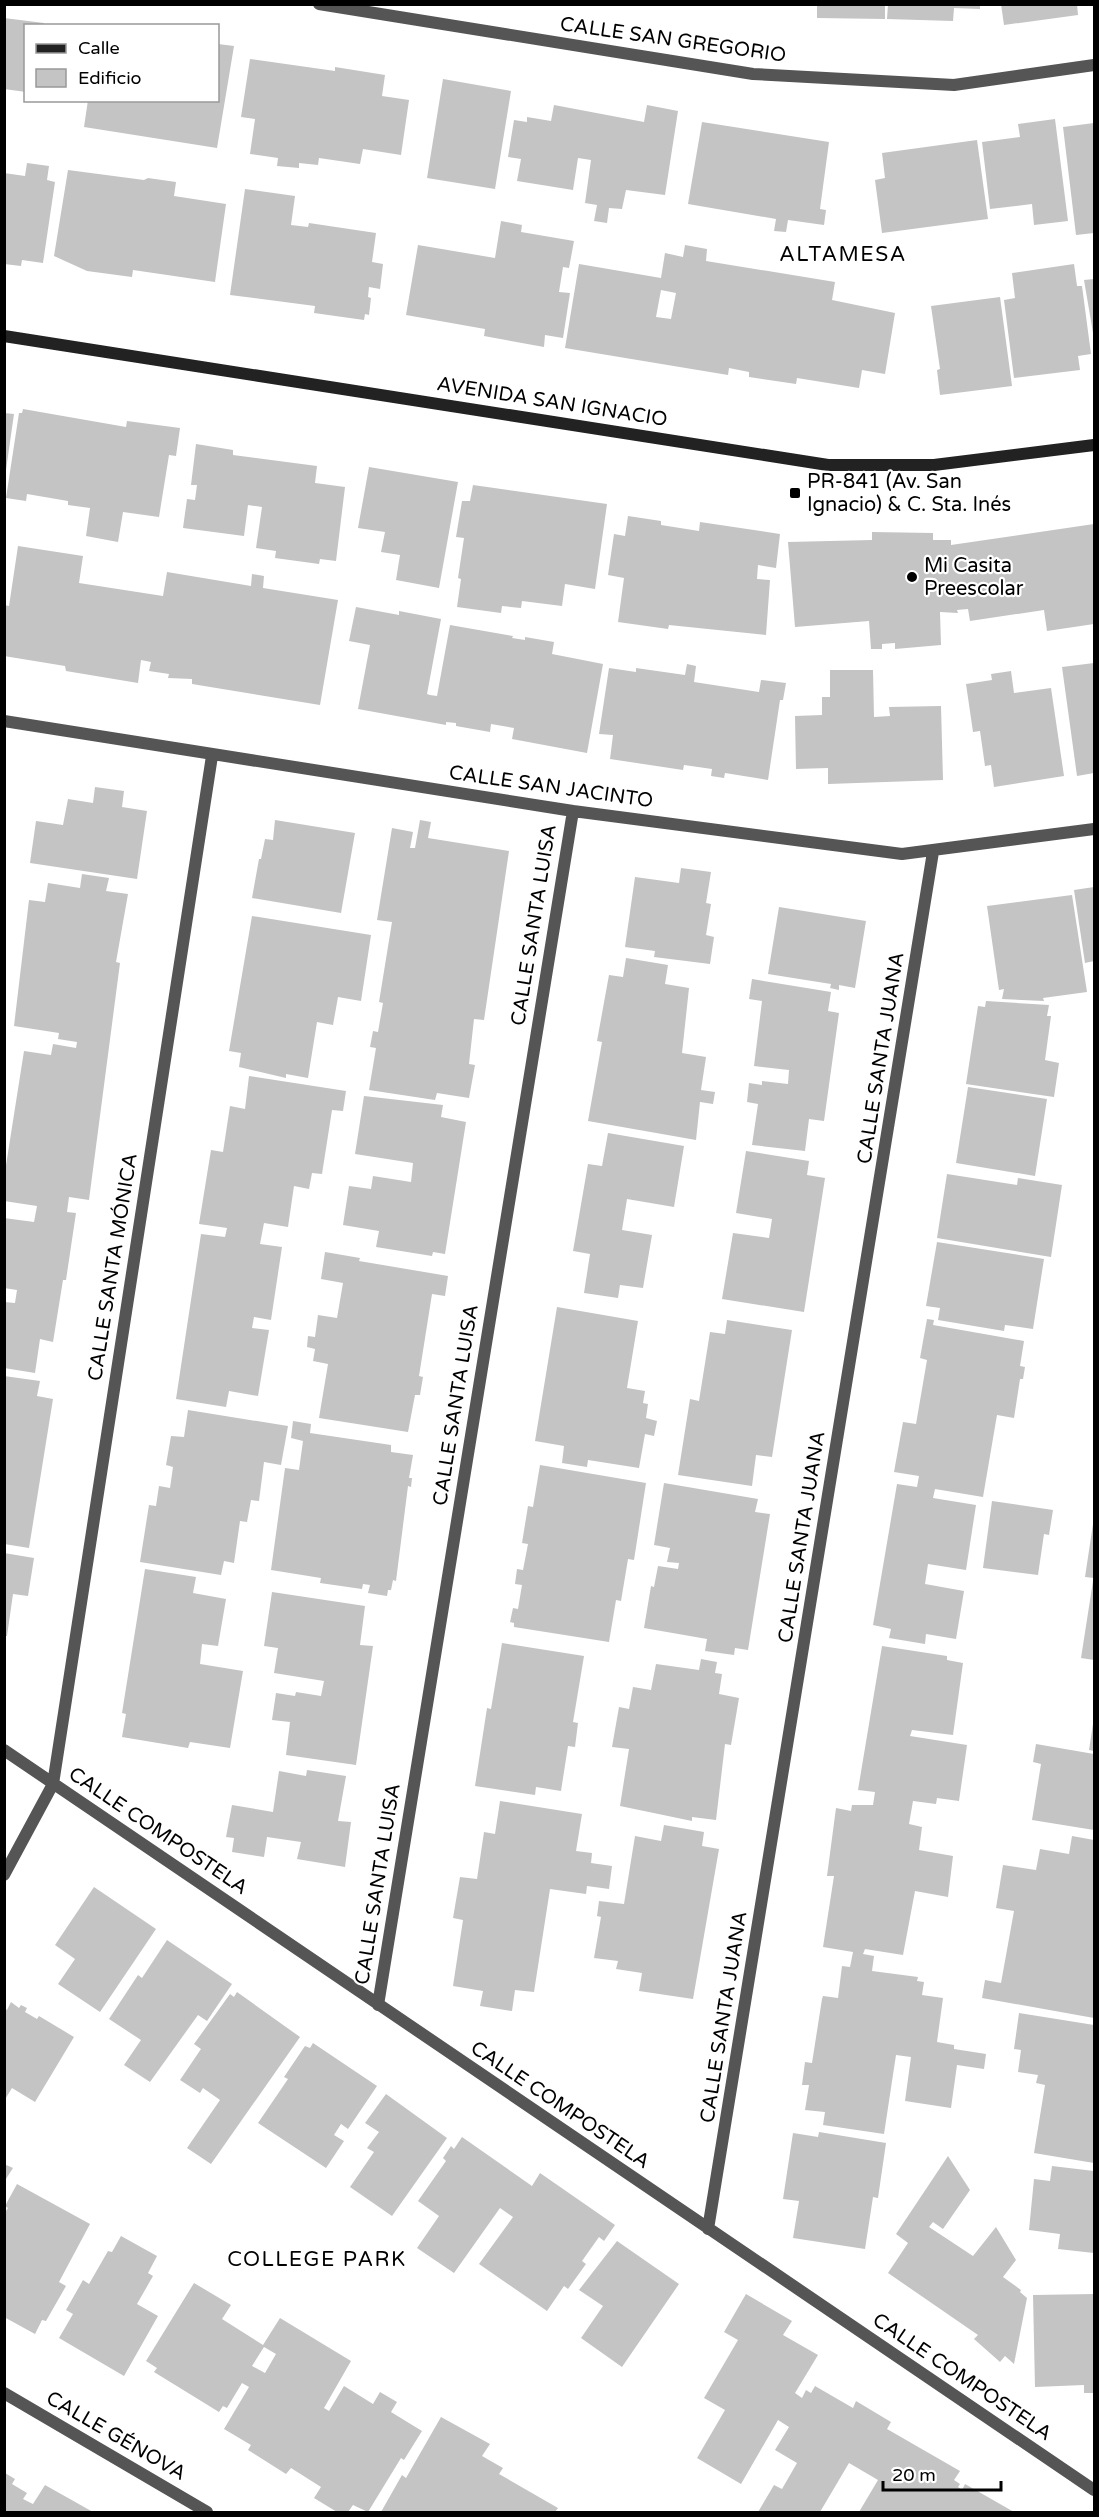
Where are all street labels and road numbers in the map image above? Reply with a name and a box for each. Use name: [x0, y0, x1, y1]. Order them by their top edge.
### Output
street label: CALLE SAN GREGORIO: [558, 12, 788, 68]
street label: AVENIDA SAN IGNACIO: [435, 372, 669, 432]
street label: CALLE SAN JACINTO: [447, 761, 655, 813]
street label: CALLE SANTA LUISA: [506, 823, 562, 1027]
street label: CALLE SANTA JUANA: [852, 950, 910, 1166]
street label: CALLE SANTA MÓNICA: [82, 1151, 143, 1383]
street label: CALLE SANTA LUISA: [428, 1303, 484, 1507]
street label: CALLE SANTA JUANA: [773, 1429, 831, 1645]
street label: CALLE COMPOSTELA: [64, 1762, 252, 1900]
street label: CALLE SANTA LUISA: [350, 1782, 406, 1986]
street label: CALLE SANTA JUANA: [695, 1909, 753, 2125]
street label: CALLE COMPOSTELA: [466, 2036, 654, 2174]
street label: CALLE COMPOSTELA: [868, 2308, 1056, 2446]
street label: CALLE GÉNOVA: [42, 2385, 191, 2486]

